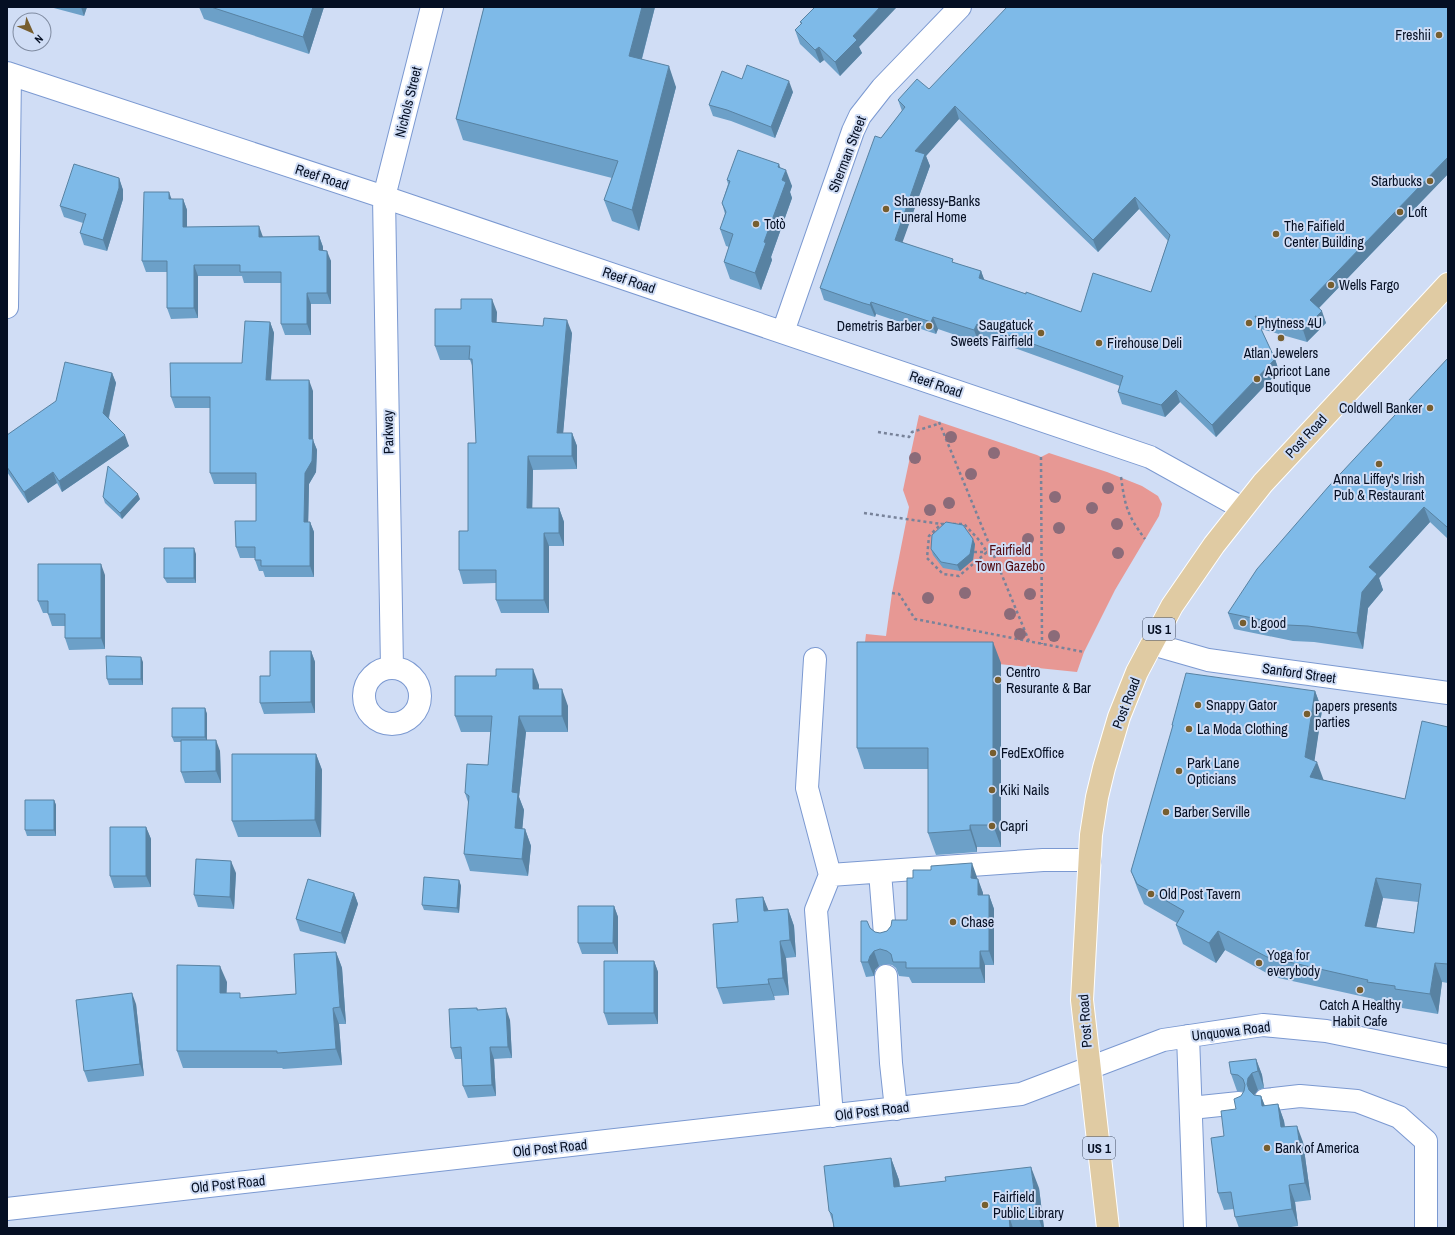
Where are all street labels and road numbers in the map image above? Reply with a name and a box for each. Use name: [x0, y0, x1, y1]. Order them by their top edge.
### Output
street label: Nichols Street: [391, 65, 425, 139]
street label: Sherman Street: [824, 113, 870, 195]
street label: Reef Road: [293, 160, 351, 194]
street label: Reef Road: [600, 263, 658, 297]
street label: Reef Road: [907, 367, 965, 401]
street label: Parkway: [379, 410, 397, 454]
street label: Post Road: [1281, 410, 1331, 462]
road number: US 1: [1143, 618, 1175, 640]
street label: Sanford Street: [1261, 659, 1337, 687]
street label: Post Road: [1108, 675, 1144, 731]
street label: Post Road: [1074, 994, 1096, 1048]
street label: Unquowa Road: [1191, 1017, 1271, 1045]
street label: Old Post Road: [834, 1098, 910, 1124]
street label: Old Post Road: [512, 1135, 588, 1161]
road number: US 1: [1083, 1137, 1115, 1159]
street label: Old Post Road: [190, 1171, 266, 1197]

